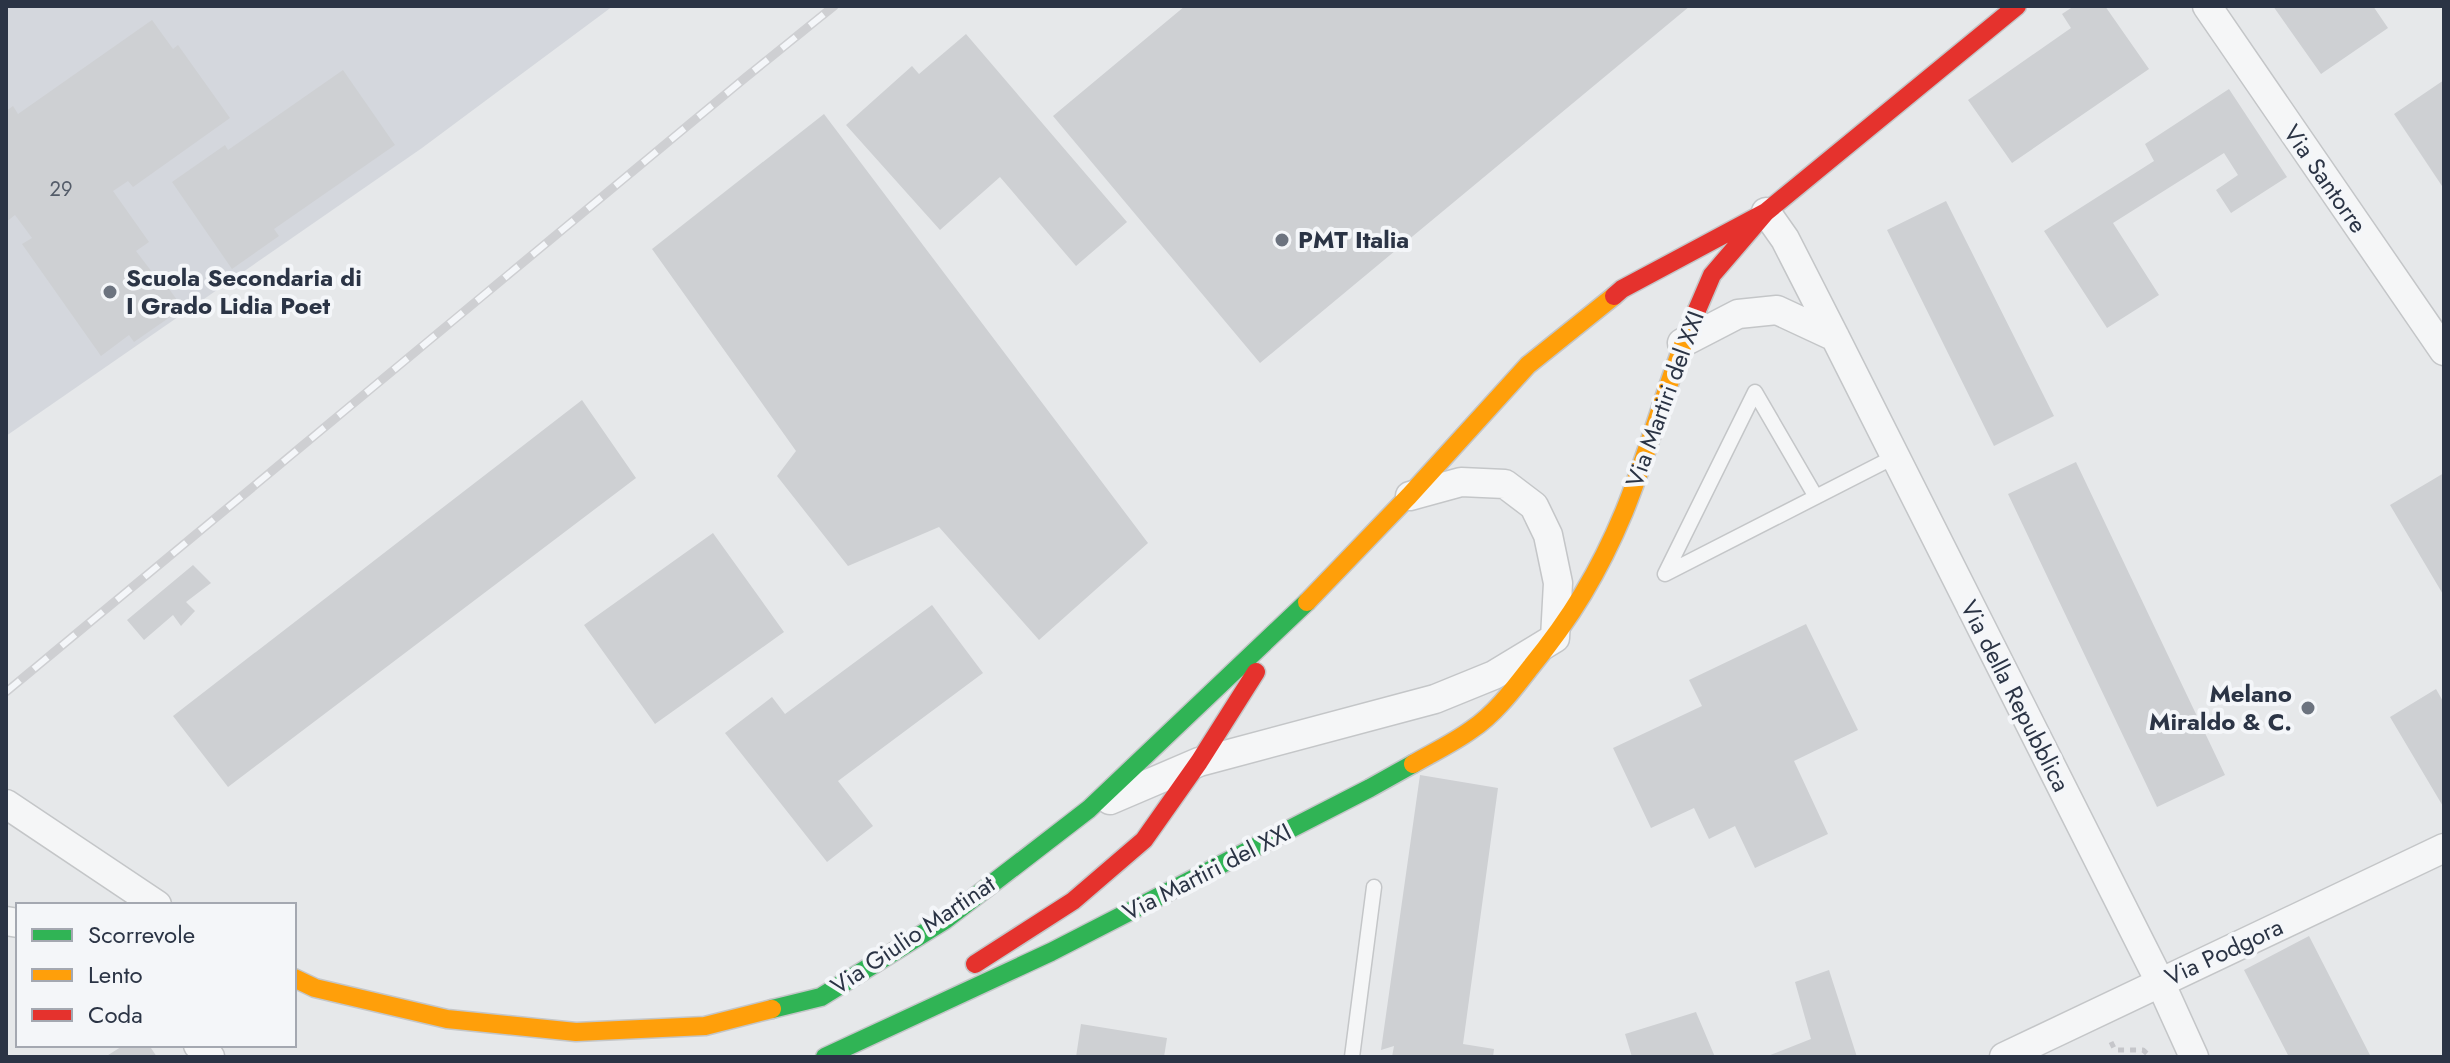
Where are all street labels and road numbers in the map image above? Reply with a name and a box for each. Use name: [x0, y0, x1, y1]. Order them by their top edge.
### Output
street label: Via Santorre: [2275, 117, 2376, 240]
street label: Via Martiri del XXI: [1616, 306, 1713, 492]
street label: Via della Repubblica: [1952, 594, 2079, 798]
street label: Via Martiri del XXI: [1116, 814, 1297, 929]
street label: Via Giulio Martinat: [824, 866, 1002, 1003]
street label: Via Podgora: [2159, 909, 2289, 994]

